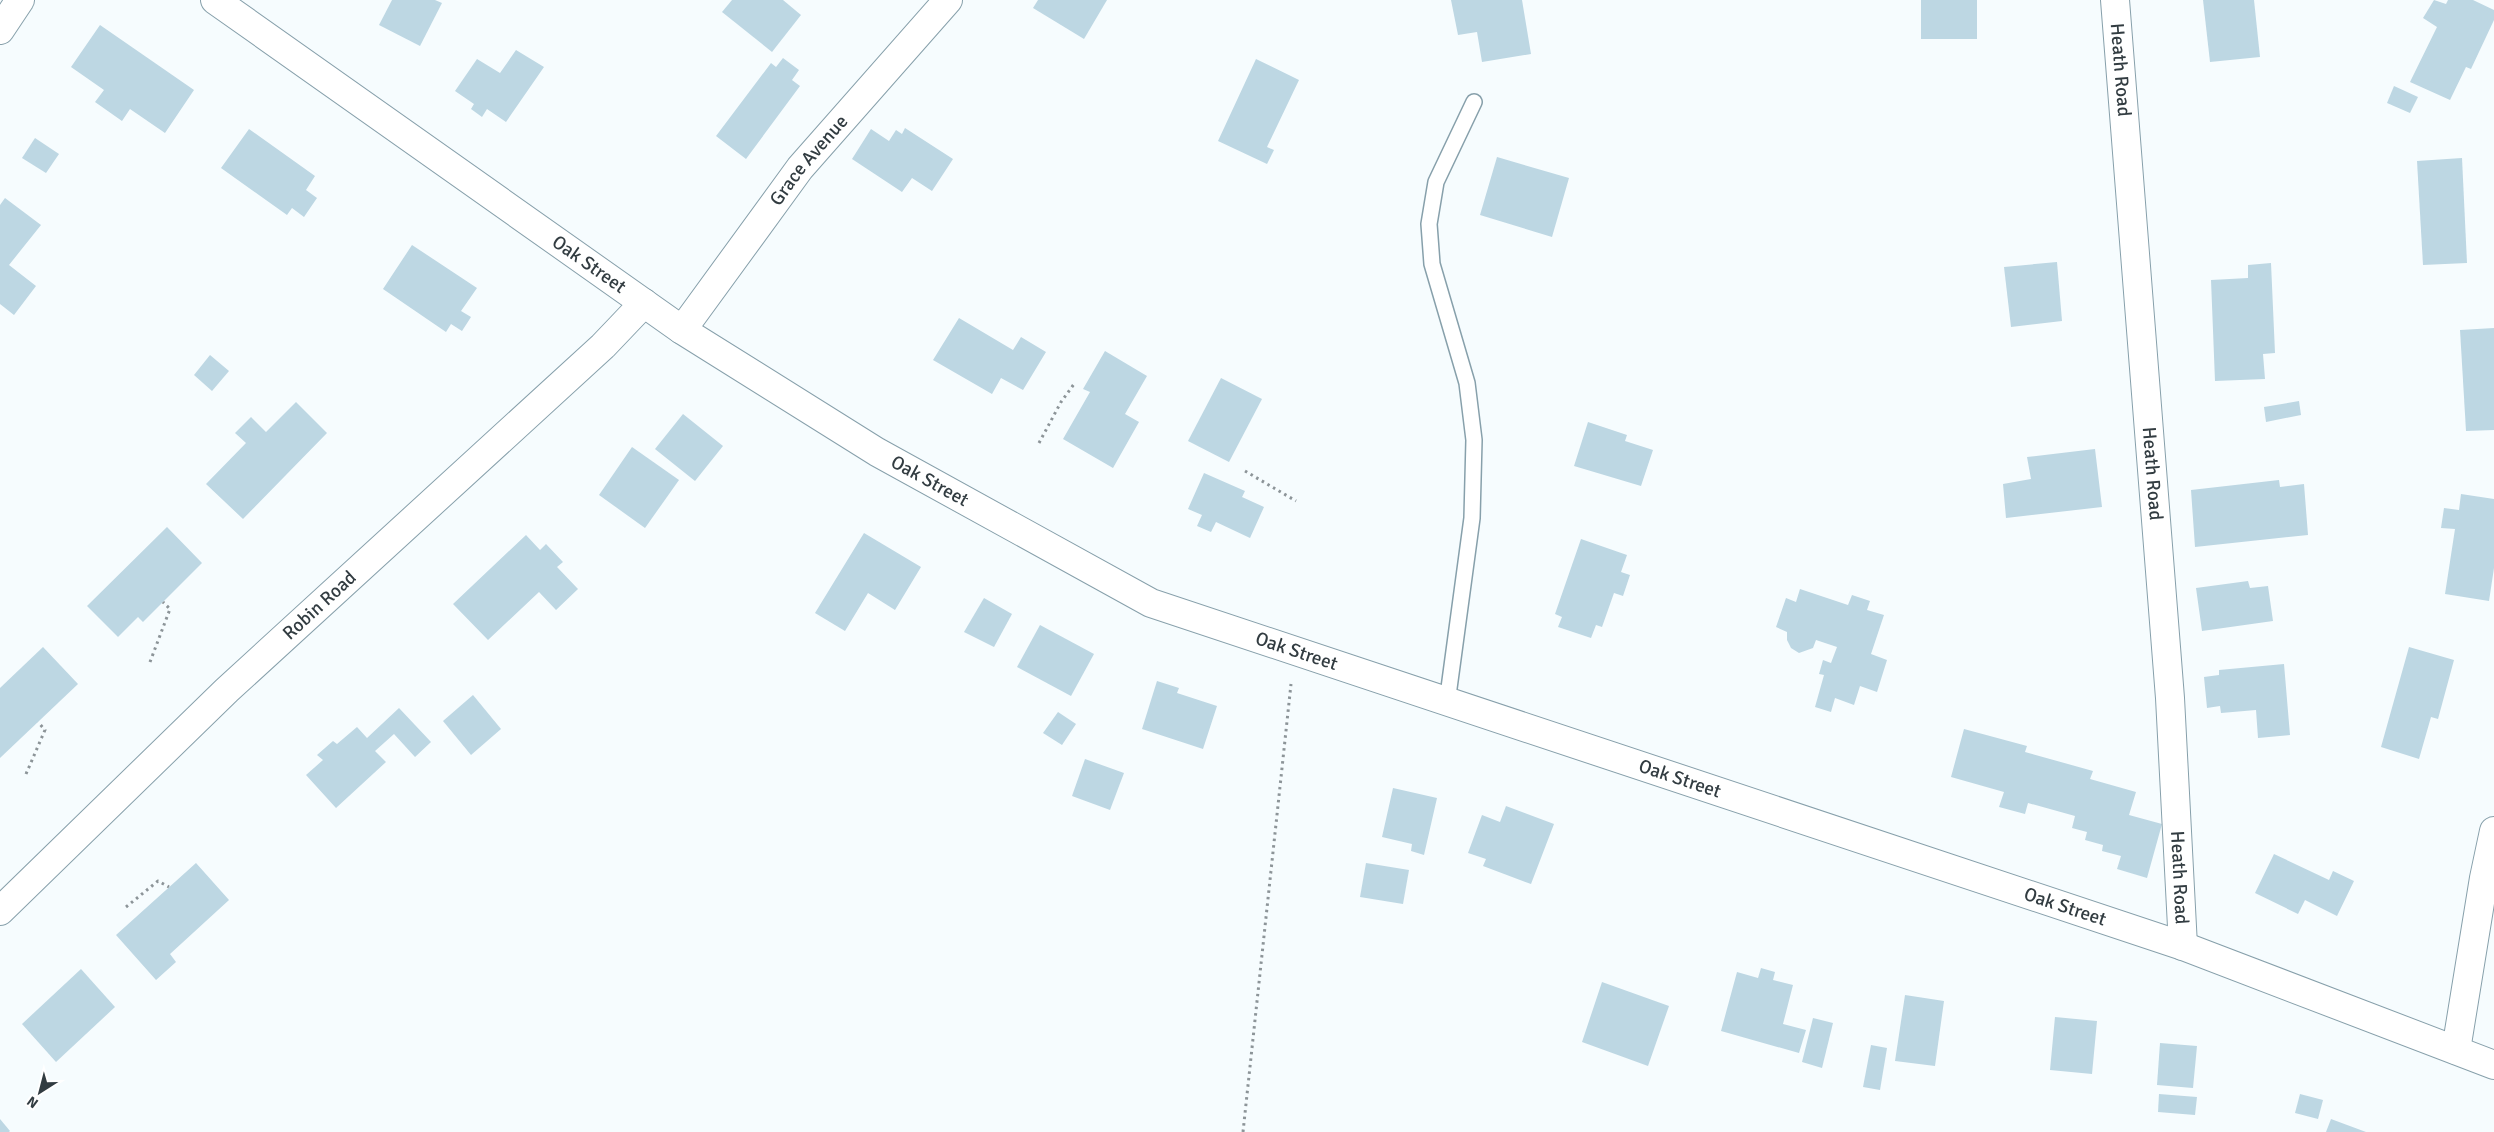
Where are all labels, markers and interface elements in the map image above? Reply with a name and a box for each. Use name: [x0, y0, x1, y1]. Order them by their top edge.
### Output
street label: Heath Road: [2105, 22, 2136, 117]
street label: Grace Avenue: [765, 110, 853, 210]
street label: Oak Street: [547, 230, 631, 299]
street label: Heath Road: [2137, 426, 2168, 521]
street label: Oak Street: [887, 450, 973, 512]
street label: Robin Road: [278, 566, 361, 645]
street label: Oak Street: [1252, 627, 1341, 676]
street label: Oak Street: [1636, 754, 1724, 804]
street label: Heath Road: [2165, 830, 2194, 925]
street label: Oak Street: [2021, 882, 2110, 932]
north arrow: [15, 1067, 65, 1117]
text: N: [24, 1092, 42, 1112]

